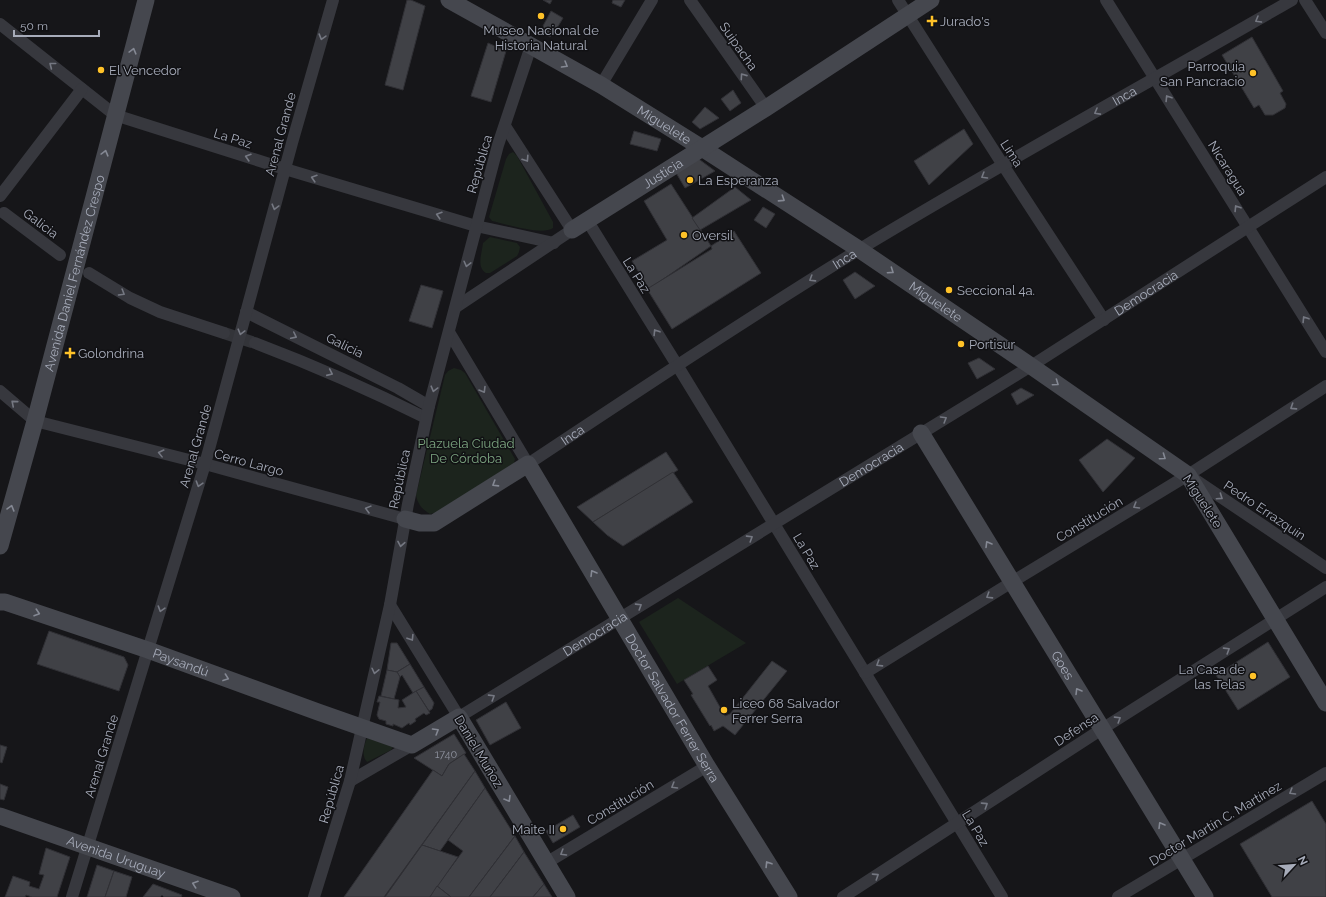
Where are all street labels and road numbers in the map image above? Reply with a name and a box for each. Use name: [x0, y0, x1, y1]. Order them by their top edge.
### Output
street label: Suipacha: [717, 19, 761, 73]
street label: Inca: [1110, 83, 1139, 109]
street label: Arenal Grande: [262, 90, 299, 178]
street label: Miguelete: [635, 103, 694, 148]
street label: La Paz: [212, 126, 254, 151]
street label: República: [464, 133, 495, 195]
street label: Lima: [997, 137, 1026, 170]
street label: Nicaragua: [1205, 138, 1250, 198]
street label: Justicia: [640, 155, 686, 192]
street label: Avenida Daniel Fernández Crespo: [41, 173, 108, 373]
street label: Galicia: [20, 205, 61, 241]
street label: Inca: [830, 246, 859, 272]
street label: La Paz: [620, 255, 653, 296]
street label: Democracia: [1112, 267, 1181, 319]
street label: Miguelete: [906, 279, 965, 325]
street label: Galicia: [324, 330, 366, 361]
street label: Arenal Grande: [176, 402, 215, 490]
street label: Inca: [558, 422, 587, 448]
street label: Democracia: [836, 439, 906, 490]
street label: Cerro Largo: [212, 446, 286, 479]
street label: República: [386, 448, 413, 510]
street label: Miguelete: [1180, 472, 1226, 531]
street label: Pedro Errazquin: [1221, 477, 1309, 543]
street label: Constitución: [1053, 494, 1125, 545]
street label: La Paz: [790, 530, 823, 572]
street label: Democracia: [560, 609, 630, 659]
street label: Doctor Salvador Ferrer Serra: [622, 631, 722, 785]
street label: Paysandú: [151, 645, 211, 680]
street label: Goes: [1048, 648, 1077, 682]
street label: Defensa: [1051, 710, 1101, 749]
street label: Arenal Grande: [82, 712, 121, 800]
street label: Daniel Muñoz: [451, 712, 506, 790]
street label: República: [316, 763, 347, 825]
street label: Constitución: [584, 777, 656, 828]
street label: Doctor Martín C. Martínez: [1147, 778, 1284, 869]
street label: La Paz: [959, 807, 992, 849]
street label: Avenida Uruguay: [65, 833, 167, 881]

